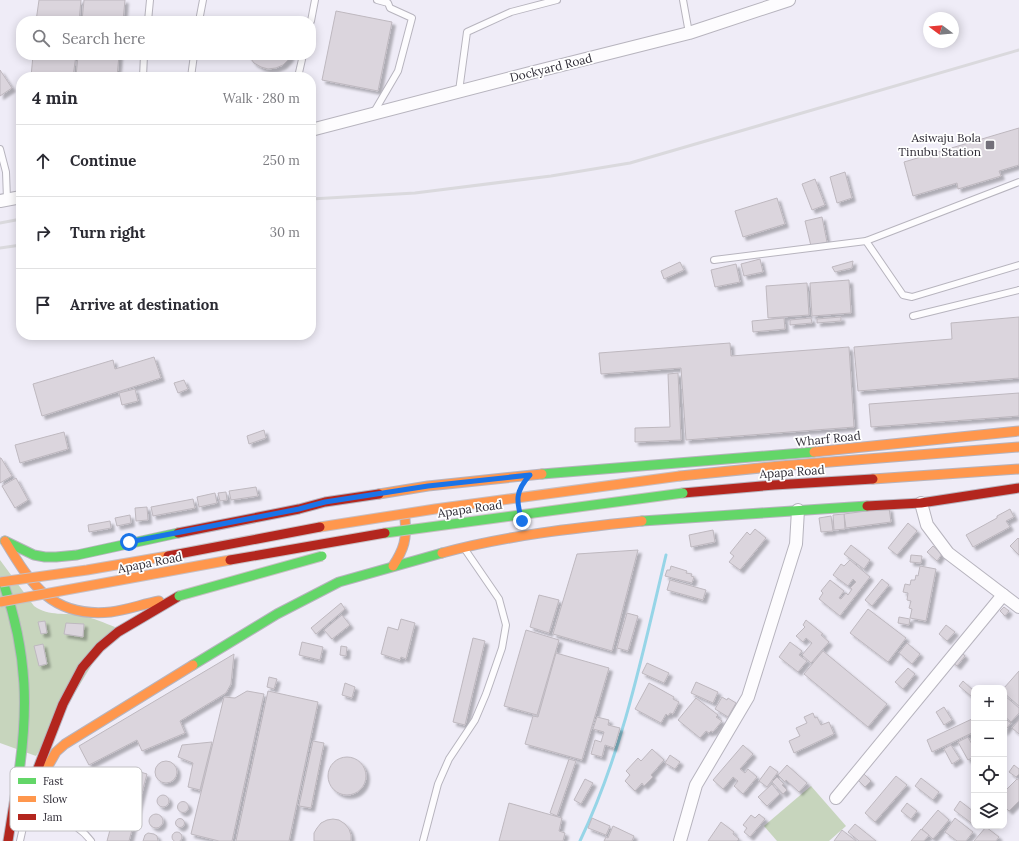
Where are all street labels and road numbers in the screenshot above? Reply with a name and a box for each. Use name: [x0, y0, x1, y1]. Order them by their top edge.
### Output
street label: Dockyard Road: [508, 50, 594, 85]
street label: Wharf Road: [794, 428, 861, 449]
street label: Apapa Road: [758, 462, 825, 481]
street label: Apapa Road: [436, 497, 503, 521]
street label: Apapa Road: [115, 549, 183, 576]

